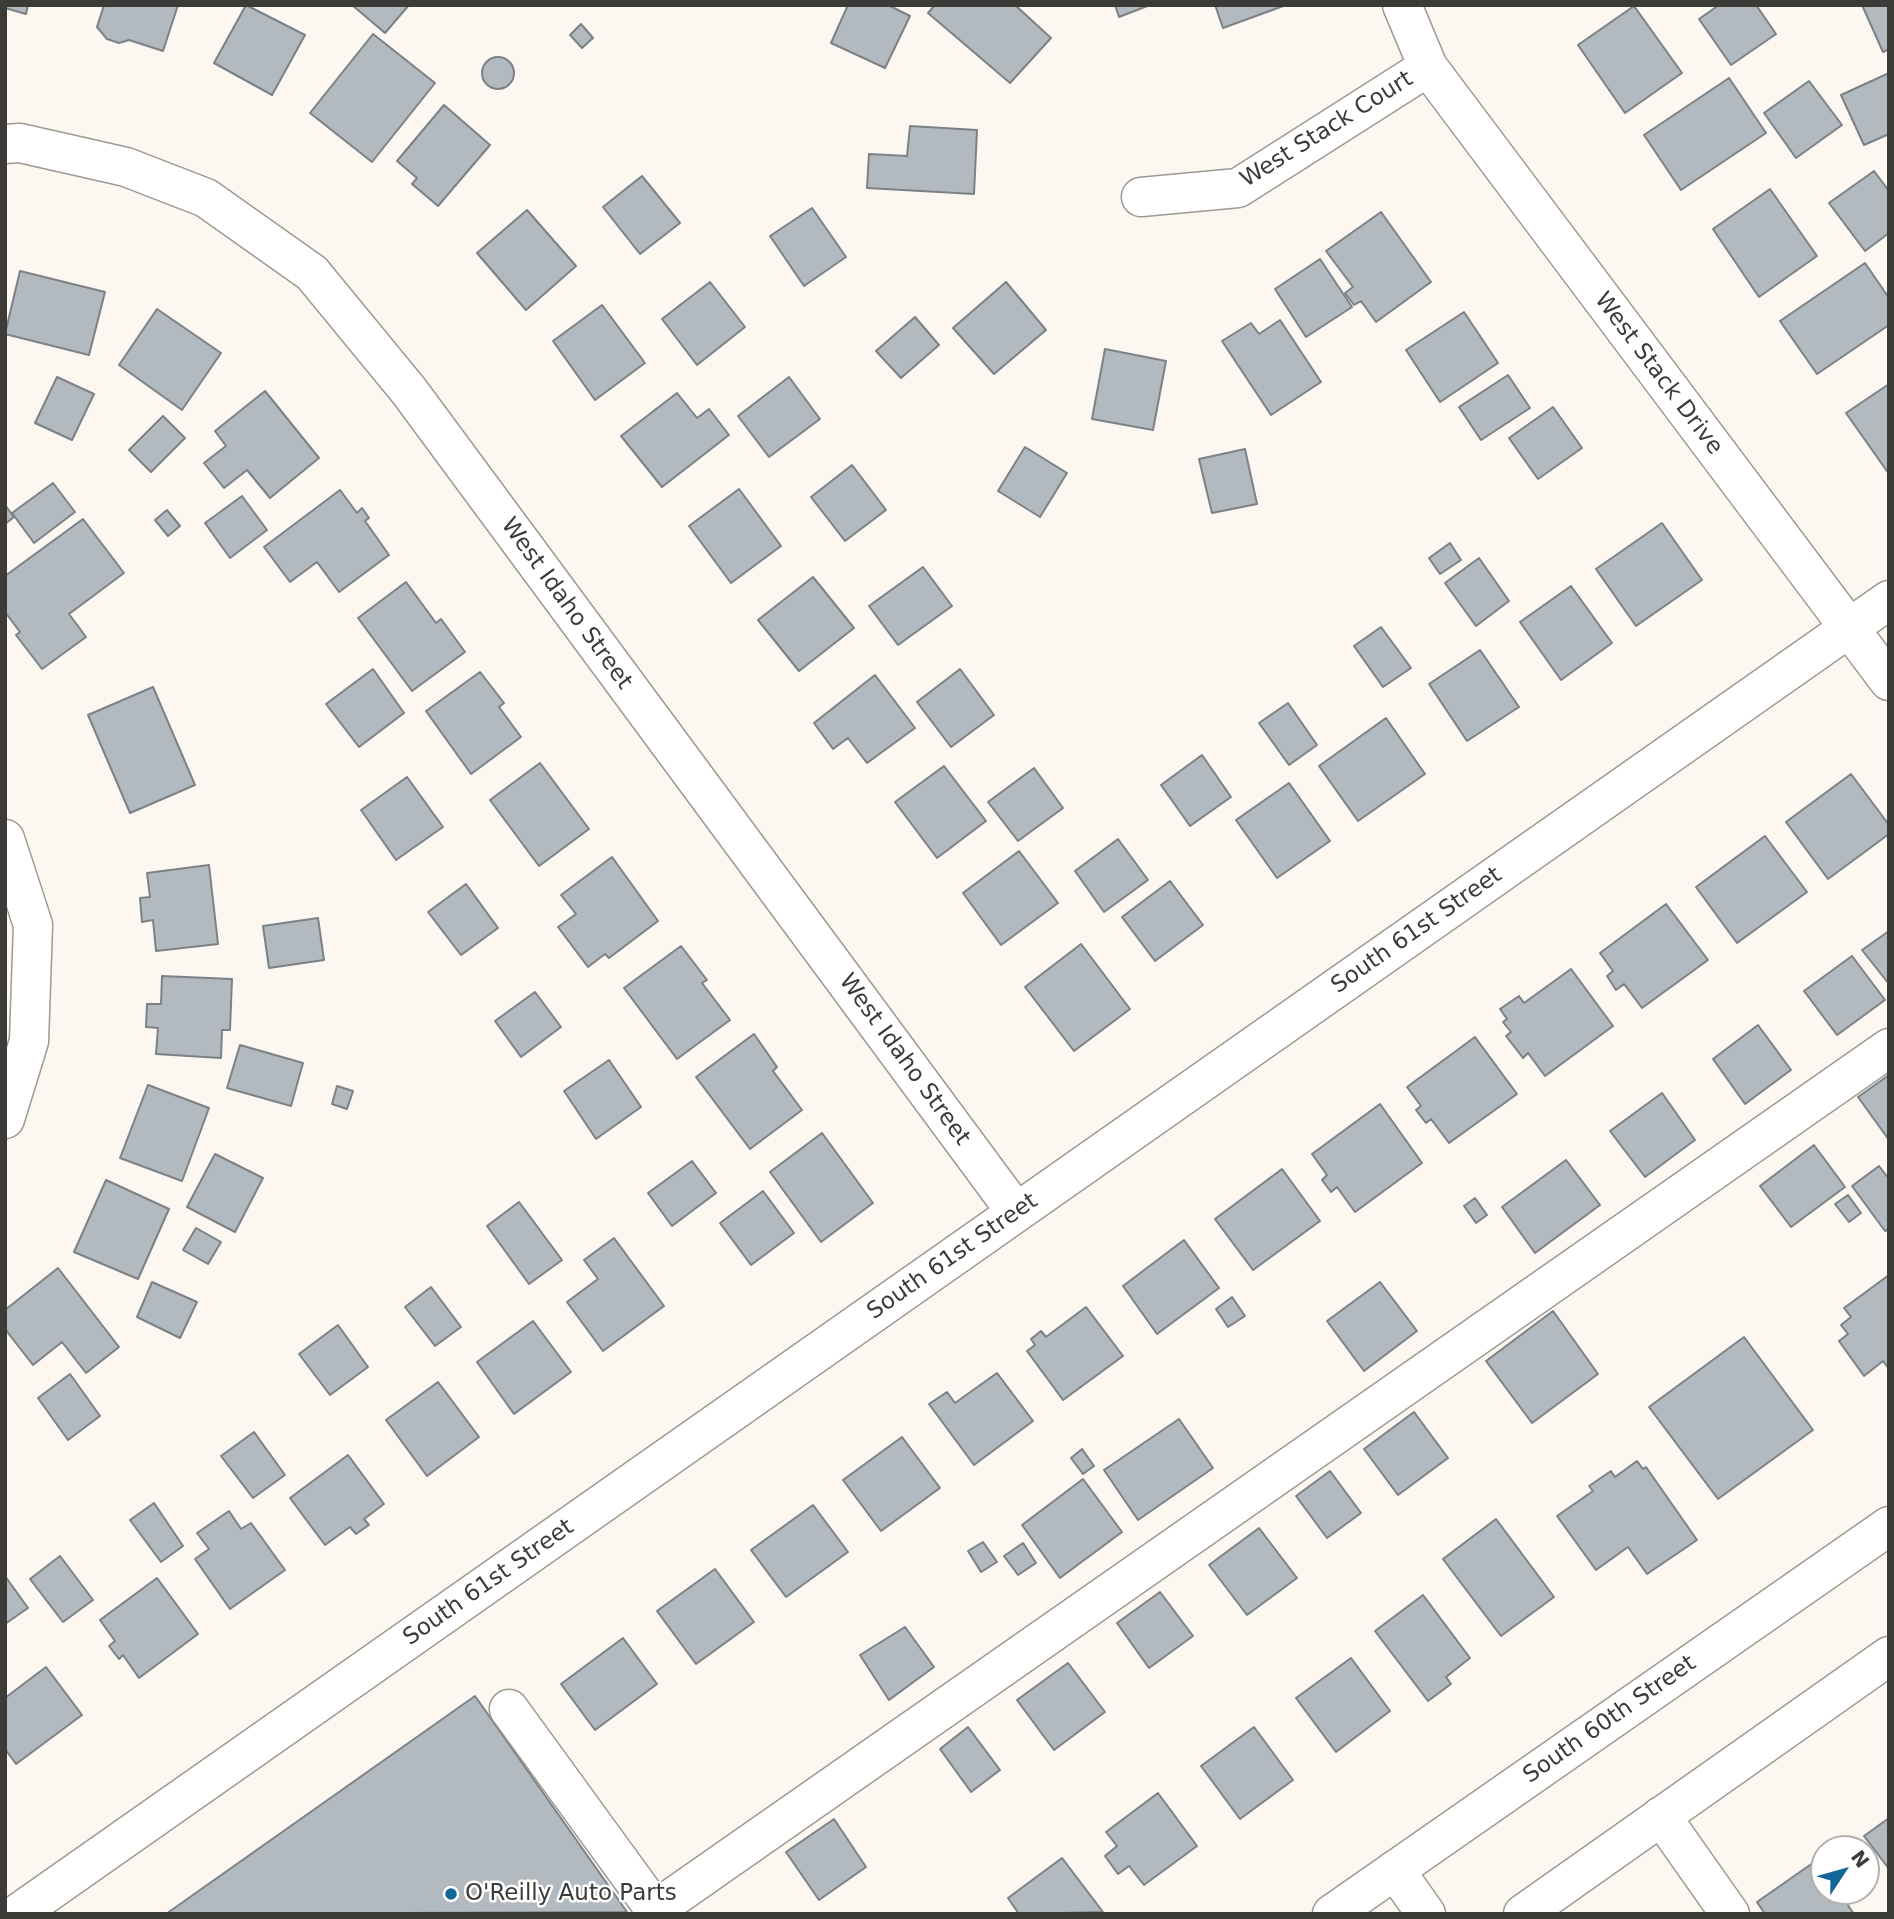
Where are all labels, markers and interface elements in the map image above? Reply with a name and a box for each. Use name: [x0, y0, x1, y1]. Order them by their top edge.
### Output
street label: West Stack Court: [1236, 66, 1418, 194]
street label: West Stack Drive: [1588, 287, 1728, 461]
street label: West Idaho Street: [495, 513, 637, 695]
street label: South 61st Street: [1327, 862, 1507, 1000]
street label: West Idaho Street: [833, 969, 975, 1151]
street label: South 61st Street: [863, 1188, 1043, 1326]
street label: South 61st Street: [399, 1514, 579, 1652]
street label: South 60th Street: [1518, 1650, 1702, 1790]
north arrow: [1810, 1835, 1880, 1905]
text: N: [1847, 1846, 1874, 1872]
place label: O'Reilly Auto Parts: [465, 1880, 677, 1908]
marker: O'Reilly Auto Parts: [443, 1886, 459, 1902]

